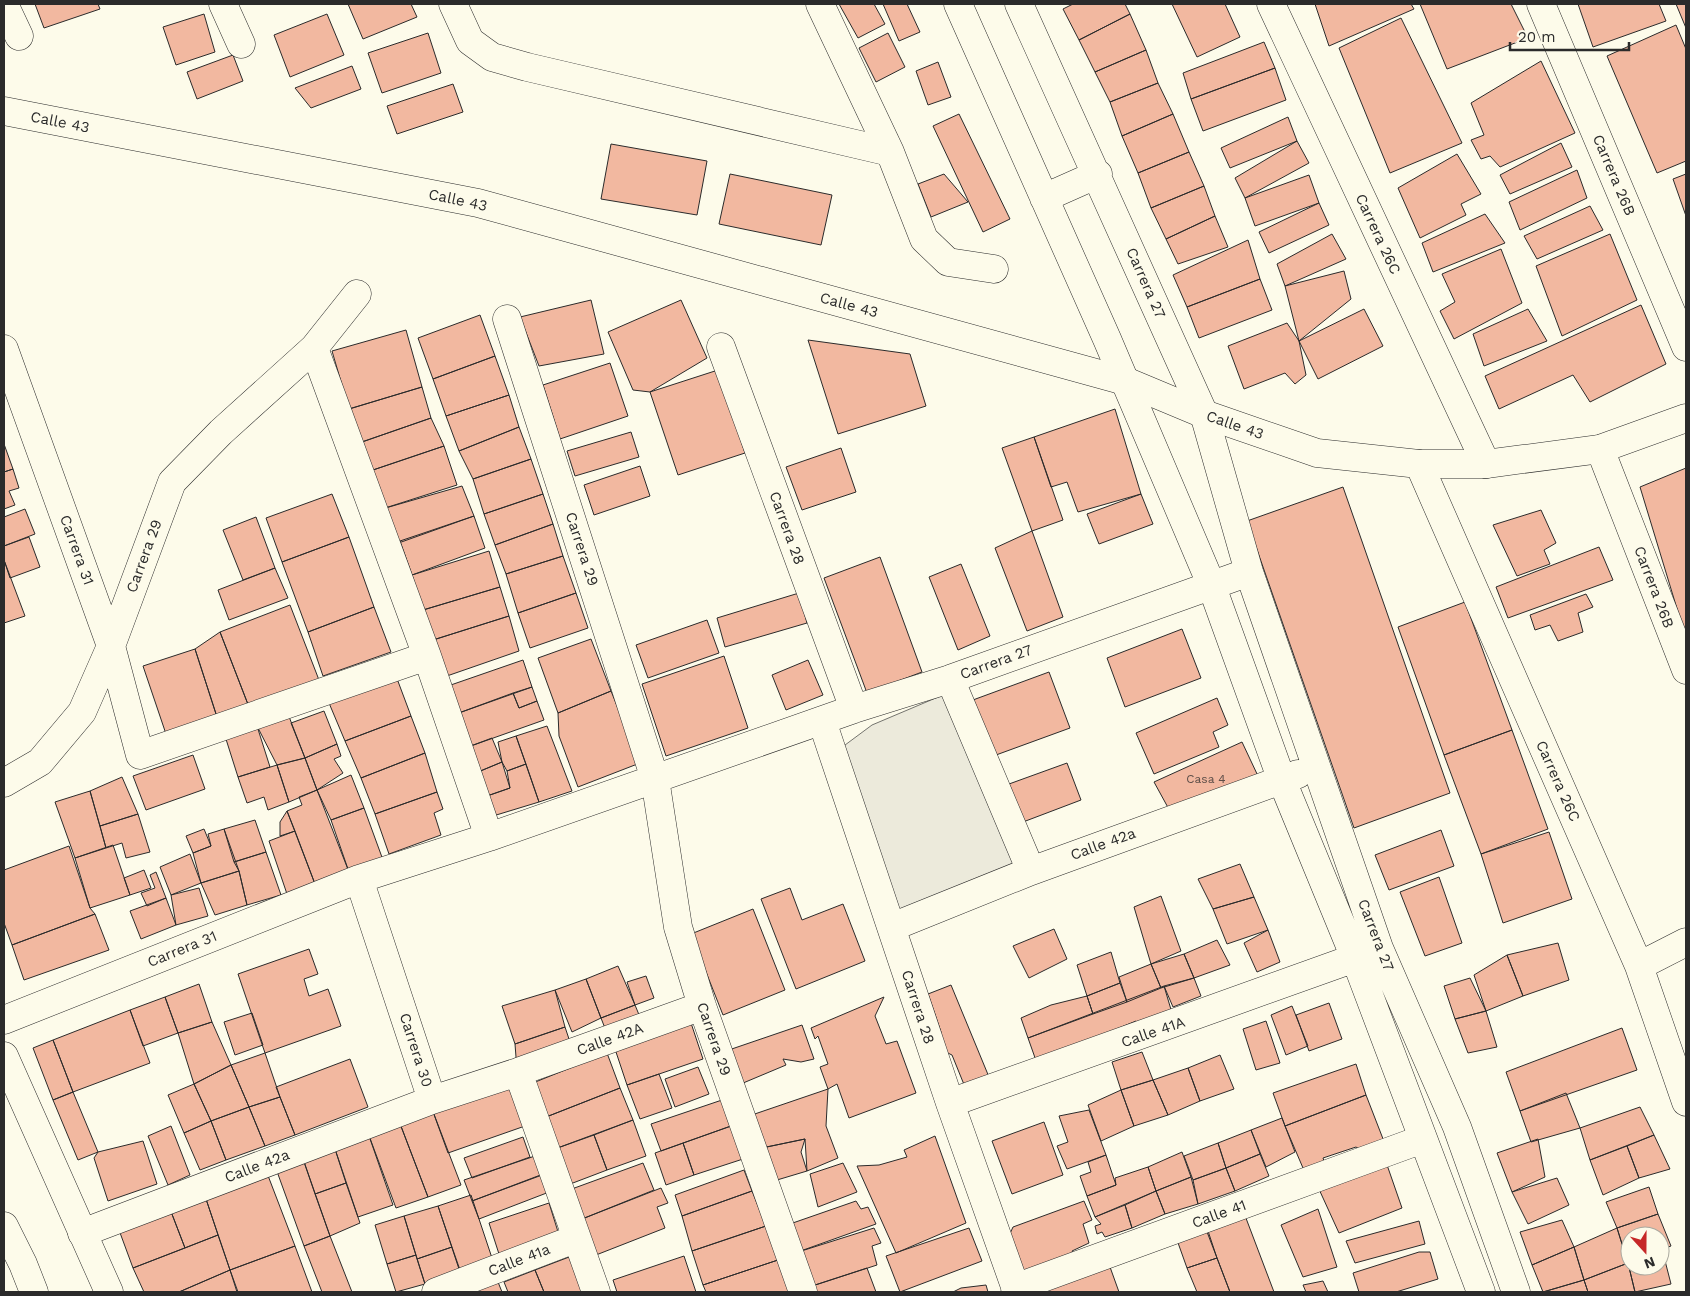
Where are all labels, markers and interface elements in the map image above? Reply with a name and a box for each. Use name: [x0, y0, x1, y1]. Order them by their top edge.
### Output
scale bar: [1510, 20, 1629, 52]
text: 20 m: [1518, 28, 1556, 46]
street label: Calle 43: [29, 107, 91, 137]
street label: Carrera 26B: [1589, 132, 1639, 218]
street label: Calle 43: [427, 185, 489, 215]
street label: Carrera 26C: [1352, 191, 1404, 277]
street label: Carrera 27: [1122, 245, 1170, 321]
street label: Calle 43: [818, 289, 880, 321]
street label: Calle 43: [1204, 407, 1266, 443]
street label: Carrera 28: [765, 489, 809, 567]
street label: Carrera 29: [562, 510, 602, 588]
street label: Carrera 31: [56, 513, 98, 587]
street label: Carrera 29: [122, 517, 166, 595]
street label: Carrera 26B: [1630, 544, 1678, 630]
street label: Carrera 27: [957, 641, 1035, 683]
street label: Carrera 26C: [1532, 738, 1584, 824]
house number: Casa 4: [1186, 772, 1226, 786]
street label: Calle 42a: [1068, 824, 1139, 864]
street label: Carrera 27: [1354, 897, 1398, 973]
street label: Carrera 31: [145, 927, 219, 971]
street label: Carrera 28: [898, 968, 938, 1046]
street label: Carrera 29: [693, 1000, 735, 1078]
street label: Carrera 30: [396, 1011, 436, 1089]
street label: Calle 41A: [1119, 1013, 1187, 1051]
street label: Calle 42A: [574, 1019, 646, 1059]
street label: Calle 42a: [222, 1145, 292, 1187]
street label: Calle 41: [1189, 1196, 1249, 1232]
north arrow: [1620, 1226, 1670, 1276]
street label: Calle 41a: [485, 1240, 553, 1280]
text: N: [1642, 1254, 1657, 1272]

